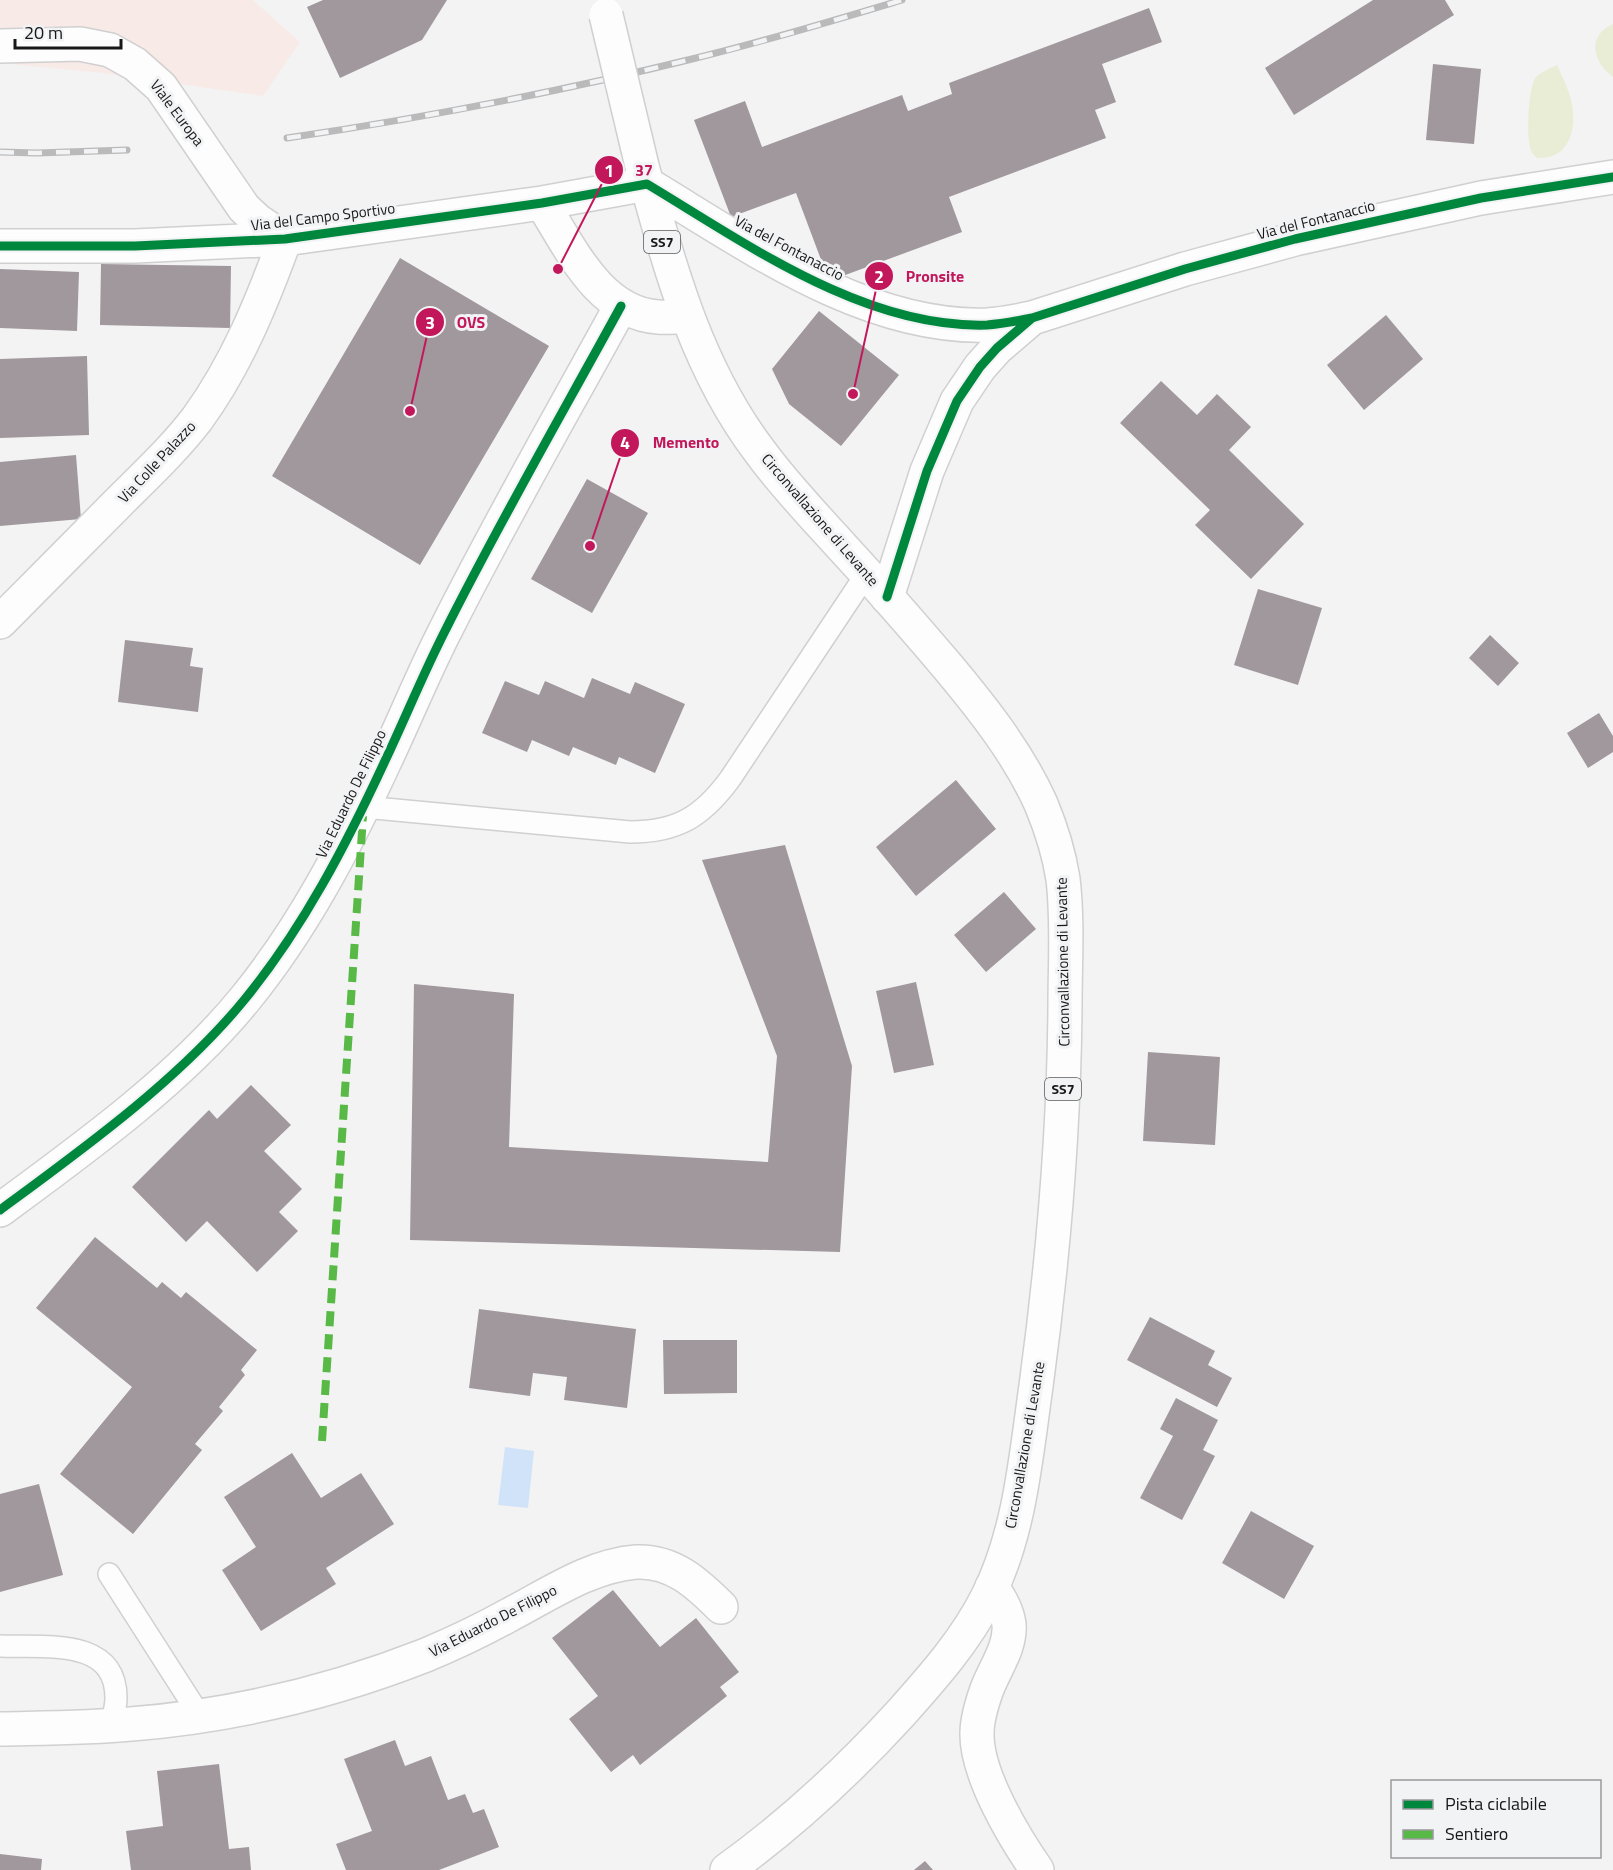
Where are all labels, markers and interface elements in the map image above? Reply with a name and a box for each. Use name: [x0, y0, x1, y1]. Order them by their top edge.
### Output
scale bar: [15, 12, 122, 50]
text: 20 m: [24, 19, 63, 46]
street label: Viale Europa: [145, 74, 210, 151]
callout: 37: [594, 153, 665, 187]
text: 1: [604, 157, 614, 184]
text: 37: [635, 158, 653, 182]
street label: Via del Fontanaccio: [1254, 194, 1378, 245]
street label: Via del Campo Sportivo: [250, 196, 396, 237]
street label: Via del Fontanaccio: [730, 209, 848, 286]
road number: SS7: [644, 231, 680, 253]
callout: Pronsite: [864, 259, 976, 293]
text: 2: [874, 263, 884, 290]
text: Pronsite: [906, 264, 964, 288]
callout: OVS: [415, 305, 497, 339]
text: 3: [425, 309, 435, 336]
text: OVS: [457, 310, 486, 334]
street label: Via Colle Palazzo: [112, 415, 201, 508]
callout: Memento: [610, 426, 731, 460]
text: 4: [620, 429, 630, 456]
text: Memento: [653, 430, 719, 454]
street label: Circonvallazione di Levante: [756, 448, 885, 591]
street label: Via Eduardo De Filippo: [309, 725, 392, 862]
street label: Circonvallazione di Levante: [1050, 877, 1075, 1047]
road number: SS7: [1045, 1078, 1081, 1100]
street label: Circonvallazione di Levante: [998, 1359, 1051, 1530]
street label: Via Eduardo De Filippo: [425, 1578, 561, 1663]
legend: [1391, 1780, 1601, 1858]
text: Pista ciclabile: [1445, 1790, 1547, 1817]
text: Sentiero: [1445, 1820, 1508, 1847]

